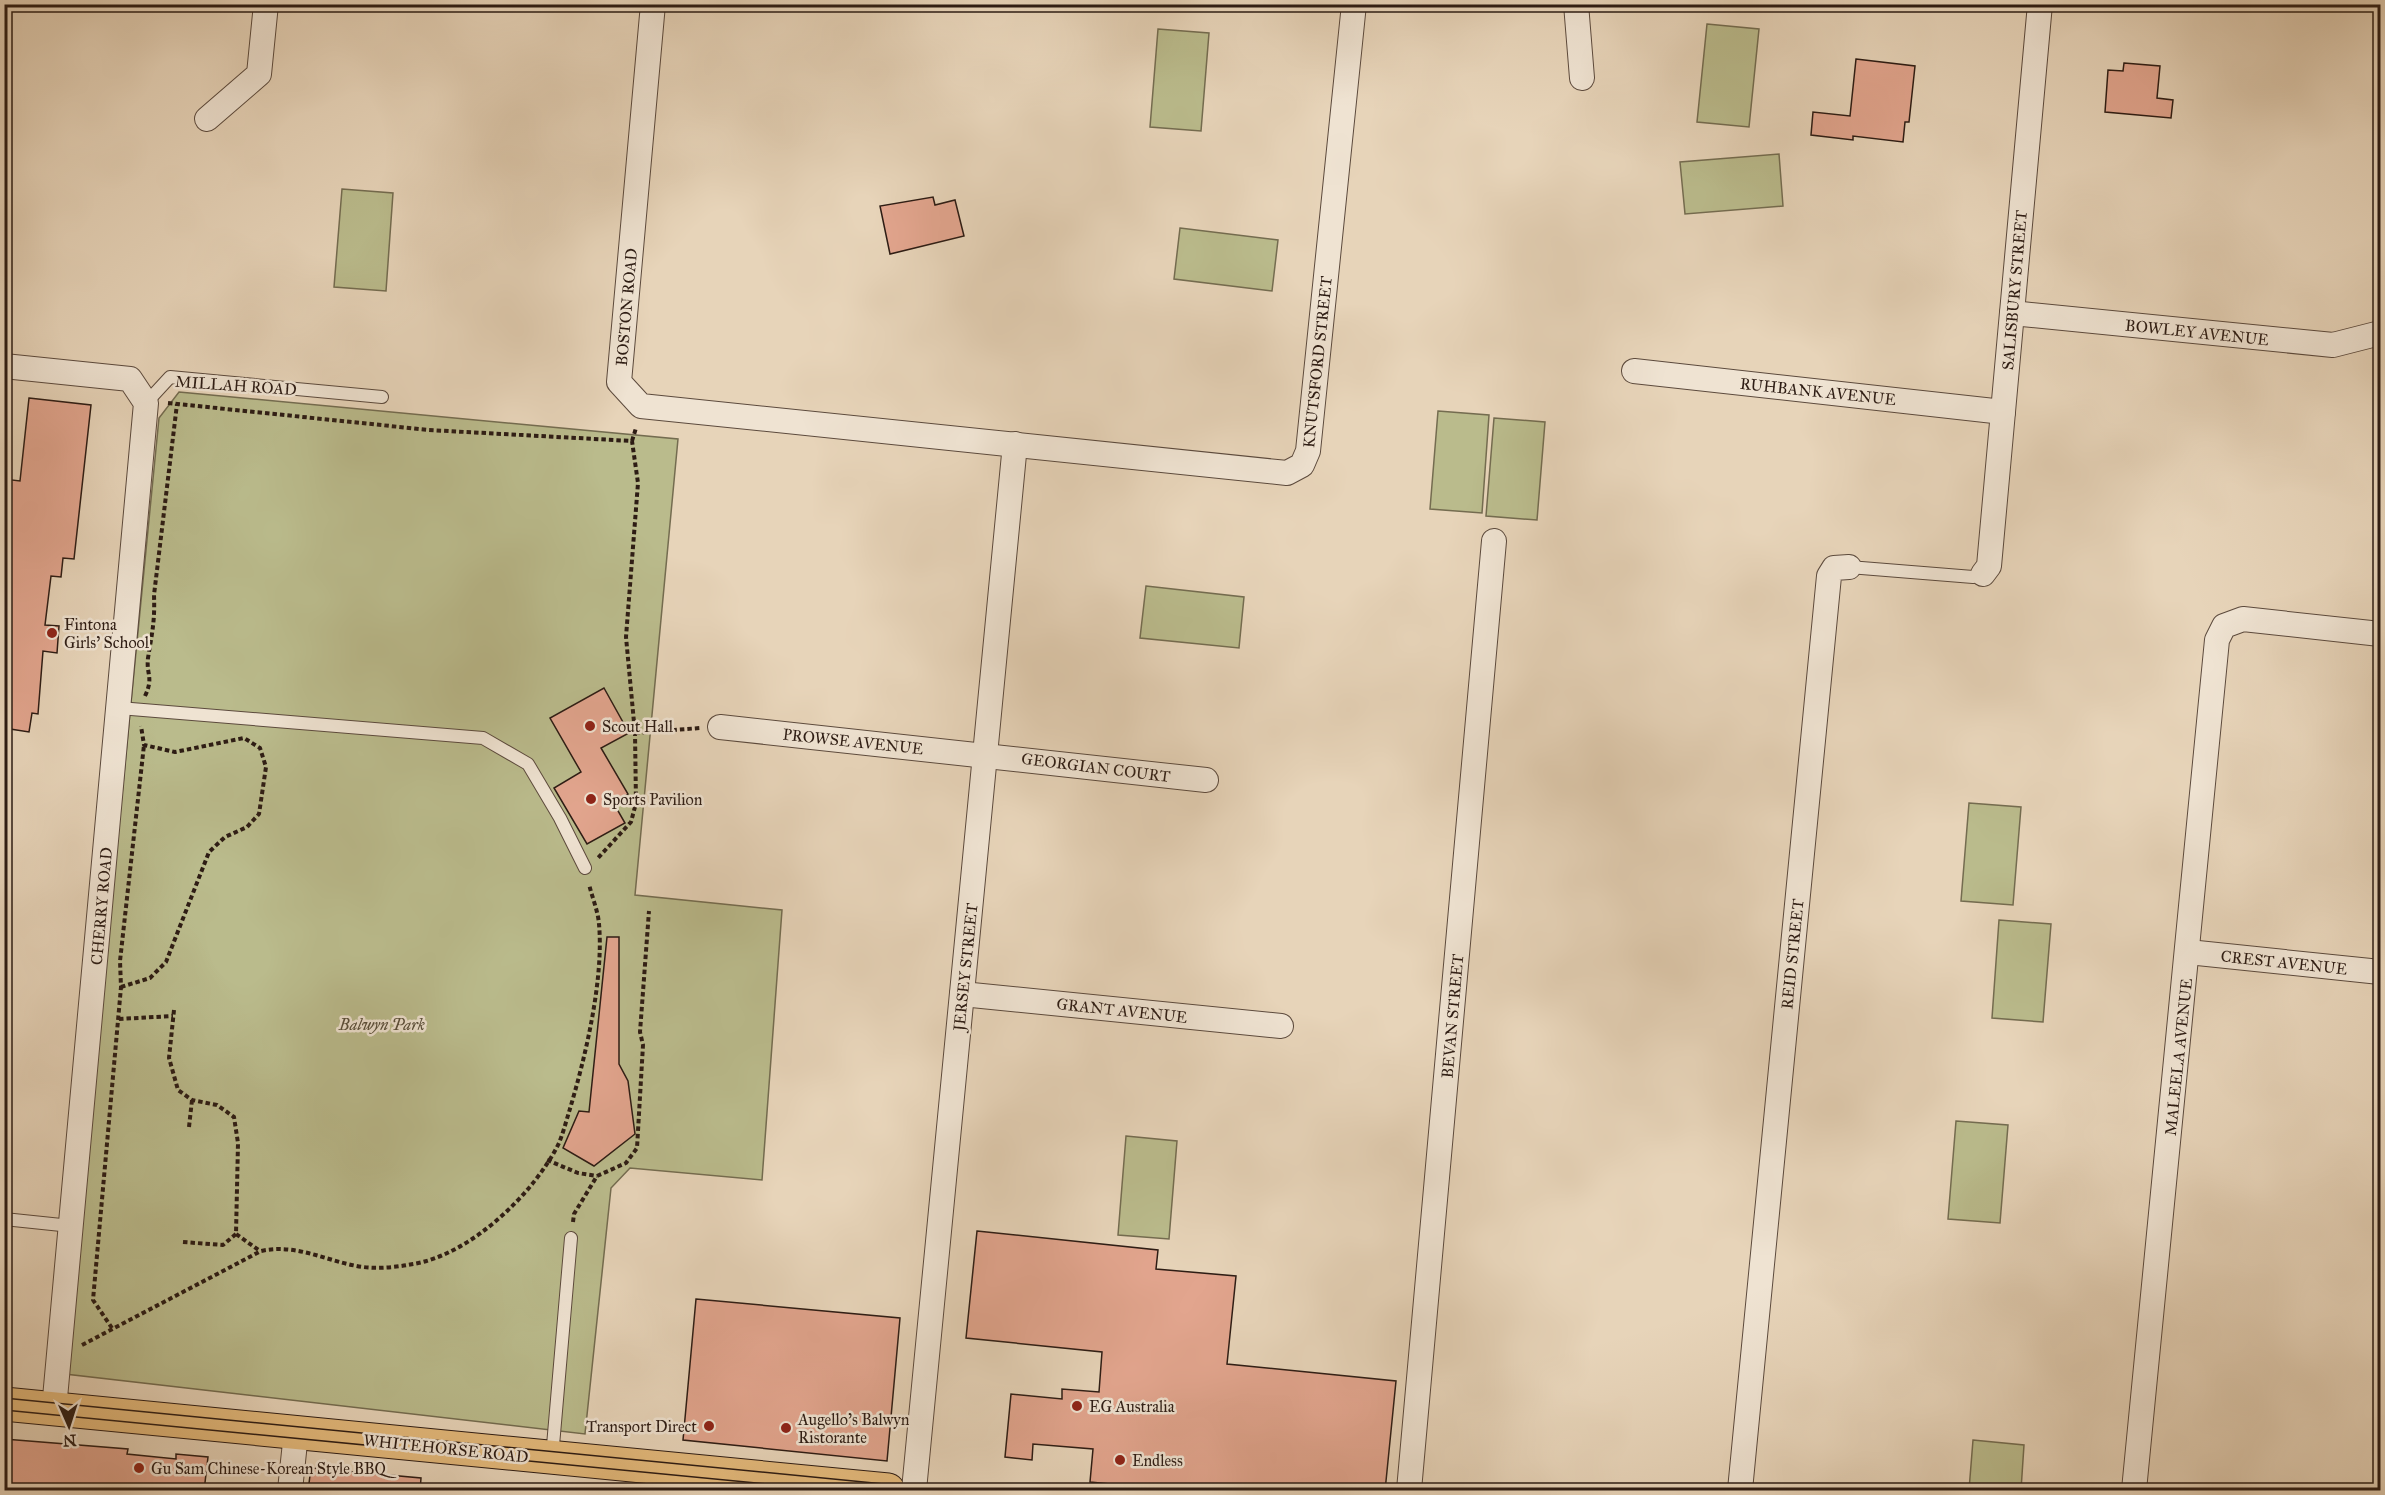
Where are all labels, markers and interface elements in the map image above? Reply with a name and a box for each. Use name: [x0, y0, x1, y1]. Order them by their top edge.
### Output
street label: SALISBURY STREET: [1998, 209, 2031, 371]
street label: BOSTON ROAD: [612, 247, 641, 367]
street label: KNUTSFORD STREET: [1299, 275, 1336, 449]
street label: BOWLEY AVENUE: [2124, 316, 2270, 349]
street label: MILLAH ROAD: [175, 372, 297, 399]
street label: RUHBANK AVENUE: [1739, 374, 1897, 409]
place label: Fintona Girls' School: [64, 615, 150, 652]
marker: Fintona Girls' School: [45, 626, 59, 640]
place label: Scout Hall: [602, 717, 674, 736]
marker: Scout Hall: [583, 719, 597, 733]
street label: PROWSE AVENUE: [782, 725, 924, 758]
street label: GEORGIAN COURT: [1020, 749, 1172, 786]
place label: Sports Pavilion: [603, 790, 703, 809]
marker: Sports Pavilion: [584, 792, 598, 806]
street label: CHERRY ROAD: [87, 846, 116, 966]
street label: REID STREET: [1777, 898, 1808, 1010]
street label: JERSEY STREET: [949, 902, 983, 1034]
street label: CREST AVENUE: [2220, 946, 2348, 979]
street label: BEVAN STREET: [1438, 953, 1467, 1079]
street label: MALEELA AVENUE: [2161, 977, 2196, 1137]
street label: GRANT AVENUE: [1056, 994, 1188, 1027]
park label: Balwyn Park: [338, 1015, 425, 1034]
north arrow: [39, 1396, 99, 1456]
place label: EG Australia: [1089, 1397, 1175, 1416]
marker: EG Australia: [1070, 1399, 1084, 1413]
place label: Augello's Balwyn Ristorante: [797, 1410, 910, 1447]
place label: Transport Direct: [586, 1417, 697, 1436]
marker: Transport Direct: [702, 1419, 716, 1433]
marker: Augello's Balwyn Ristorante: [779, 1421, 793, 1435]
street label: WHITEHORSE ROAD: [363, 1430, 529, 1467]
text: N: [62, 1431, 77, 1450]
place label: Endless: [1132, 1451, 1183, 1470]
marker: Endless: [1113, 1453, 1127, 1467]
place label: Gu Sam Chinese-Korean Style BBQ: [151, 1459, 398, 1478]
marker: Gu Sam Chinese-Korean Style BBQ: [132, 1461, 146, 1475]

